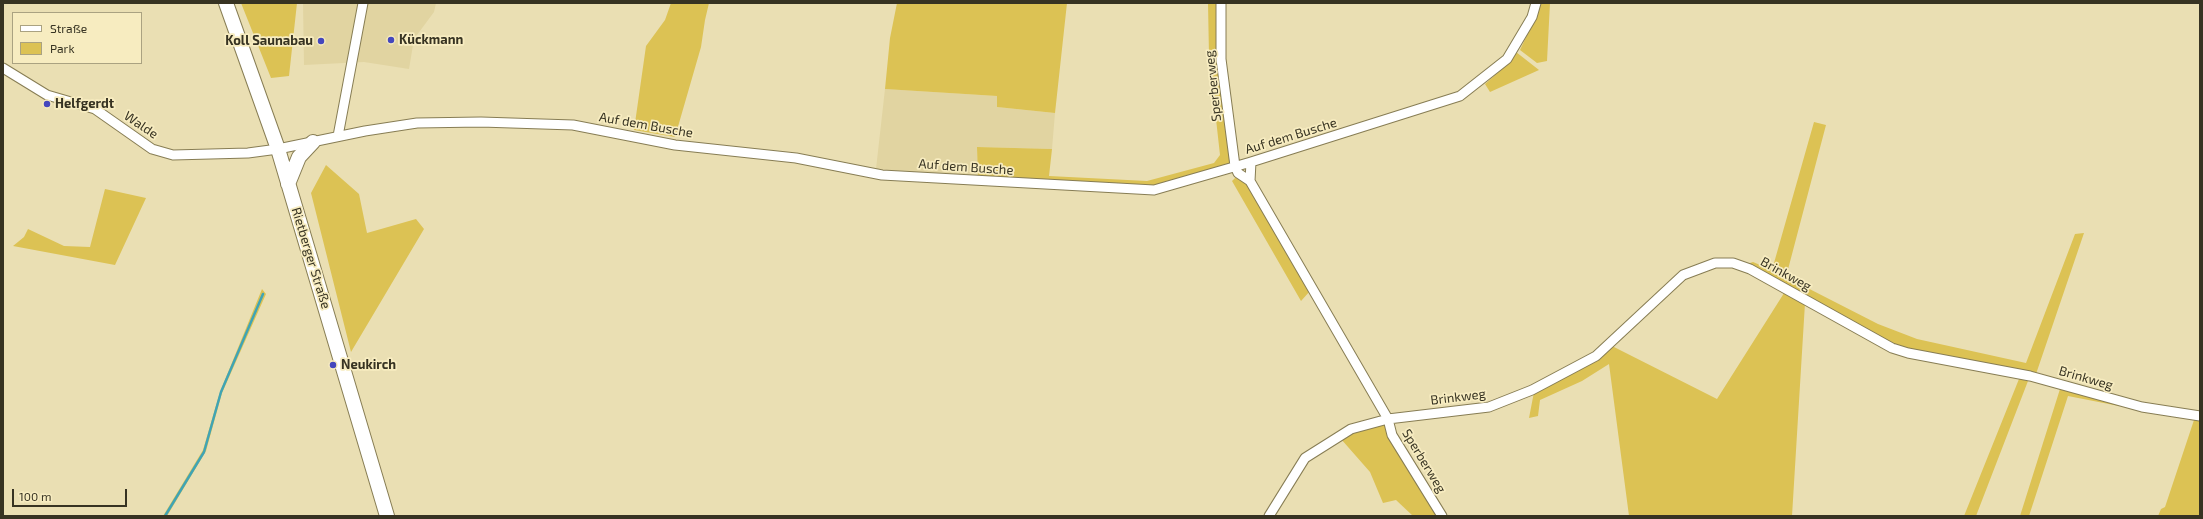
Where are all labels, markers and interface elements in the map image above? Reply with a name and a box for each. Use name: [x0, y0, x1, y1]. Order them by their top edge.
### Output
legend: [12, 12, 142, 64]
text: Straße: [50, 21, 87, 35]
place label: Kückmann: [399, 32, 463, 48]
place label: Koll Saunabau: [225, 33, 313, 49]
marker: Kückmann: [386, 35, 396, 45]
marker: Koll Saunabau: [316, 36, 326, 46]
text: Park: [50, 41, 75, 55]
street label: Sperberweg: [1202, 50, 1224, 122]
place label: Helfgerdt: [55, 96, 114, 112]
marker: Helfgerdt: [42, 99, 52, 109]
street label: Walde: [121, 108, 161, 142]
street label: Auf dem Busche: [598, 109, 694, 141]
street label: Auf dem Busche: [1243, 115, 1339, 157]
street label: Auf dem Busche: [918, 156, 1014, 178]
street label: Rietberger Straße: [288, 205, 334, 311]
street label: Brinkweg: [1758, 254, 1814, 294]
place label: Neukirch: [341, 357, 396, 373]
marker: Neukirch: [328, 360, 338, 370]
street label: Brinkweg: [2057, 363, 2115, 393]
street label: Brinkweg: [1429, 386, 1487, 408]
street label: Sperberweg: [1399, 426, 1449, 496]
scale bar: [14, 481, 129, 507]
text: 100 m: [19, 489, 51, 503]

